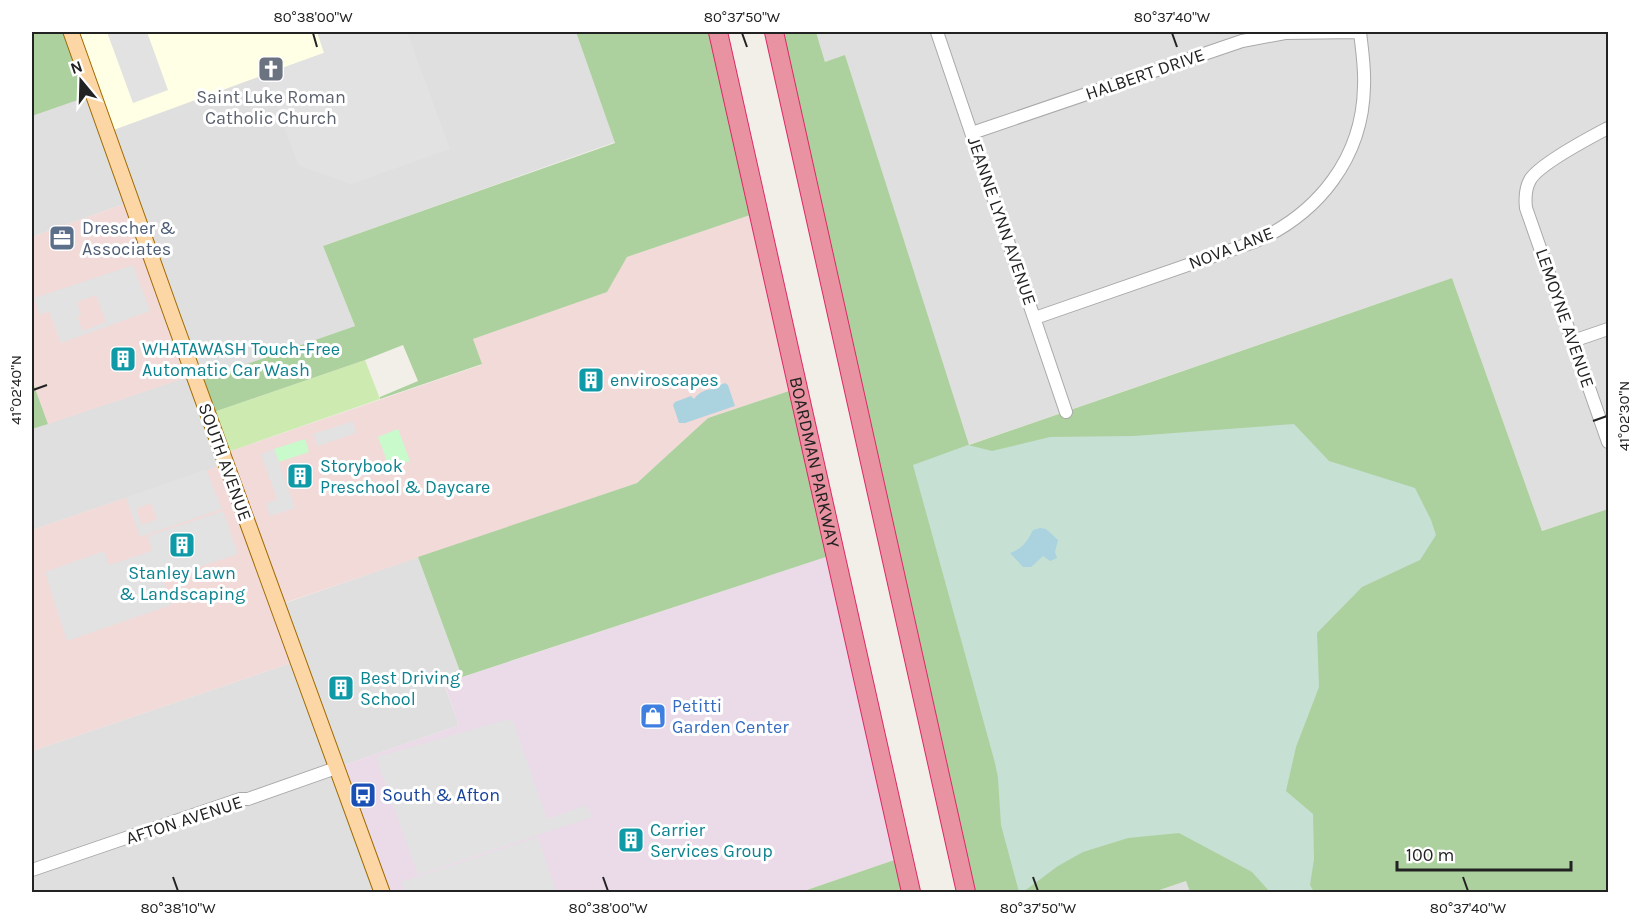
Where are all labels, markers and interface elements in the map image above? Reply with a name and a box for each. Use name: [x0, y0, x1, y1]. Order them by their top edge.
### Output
text: 80°38'00"W: [273, 8, 353, 26]
text: 80°37'50"W: [704, 8, 781, 26]
text: 80°37'40"W: [1134, 8, 1211, 26]
street label: HALBERT DRIVE: [1083, 43, 1207, 105]
north arrow: [51, 51, 111, 111]
church icon: Saint Luke Roman Catholic Church: [256, 54, 286, 84]
text: N: [68, 56, 85, 78]
place label: Saint Luke Roman Catholic Church: [196, 86, 346, 129]
street label: JEANNE LYNN AVENUE: [963, 134, 1041, 308]
place label: Drescher & Associates: [82, 217, 176, 260]
street label: NOVA LANE: [1185, 222, 1277, 274]
office icon: Drescher & Associates: [47, 223, 77, 253]
street label: LEMOYNE AVENUE: [1531, 245, 1599, 391]
place label: WHATAWASH Touch-Free Automatic Car Wash: [142, 338, 340, 381]
building icon: WHATAWASH Touch-Free Automatic Car Wash: [108, 344, 138, 374]
text: 41°02'40"N: [7, 355, 25, 425]
building icon: enviroscapes: [576, 365, 606, 395]
place label: enviroscapes: [610, 369, 719, 391]
street label: BOARDMAN PARKWAY: [785, 374, 845, 550]
text: 41°02'30"N: [1615, 381, 1633, 451]
street label: SOUTH AVENUE: [193, 400, 257, 524]
place label: Storybook Preschool & Daycare: [320, 455, 490, 498]
building icon: Storybook Preschool & Daycare: [285, 461, 315, 491]
building icon: Stanley Lawn & Landscaping: [167, 530, 197, 560]
place label: Stanley Lawn & Landscaping: [119, 562, 245, 605]
place label: Best Driving School: [360, 667, 460, 710]
building icon: Best Driving School: [326, 673, 356, 703]
place label: Petitti Garden Center: [672, 695, 789, 738]
shop icon: Petitti Garden Center: [638, 701, 668, 731]
bus stop icon: South & Afton: [348, 780, 378, 810]
place label: South & Afton: [382, 784, 500, 806]
street label: AFTON AVENUE: [123, 791, 245, 849]
place label: Carrier Services Group: [650, 819, 773, 862]
building icon: Carrier Services Group: [616, 825, 646, 855]
scale bar: [1397, 834, 1571, 872]
text: 100 m: [1406, 844, 1454, 866]
text: 80°38'10"W: [140, 899, 216, 917]
text: 80°38'00"W: [568, 899, 648, 917]
text: 80°37'50"W: [1000, 899, 1077, 917]
text: 80°37'40"W: [1430, 899, 1507, 917]

